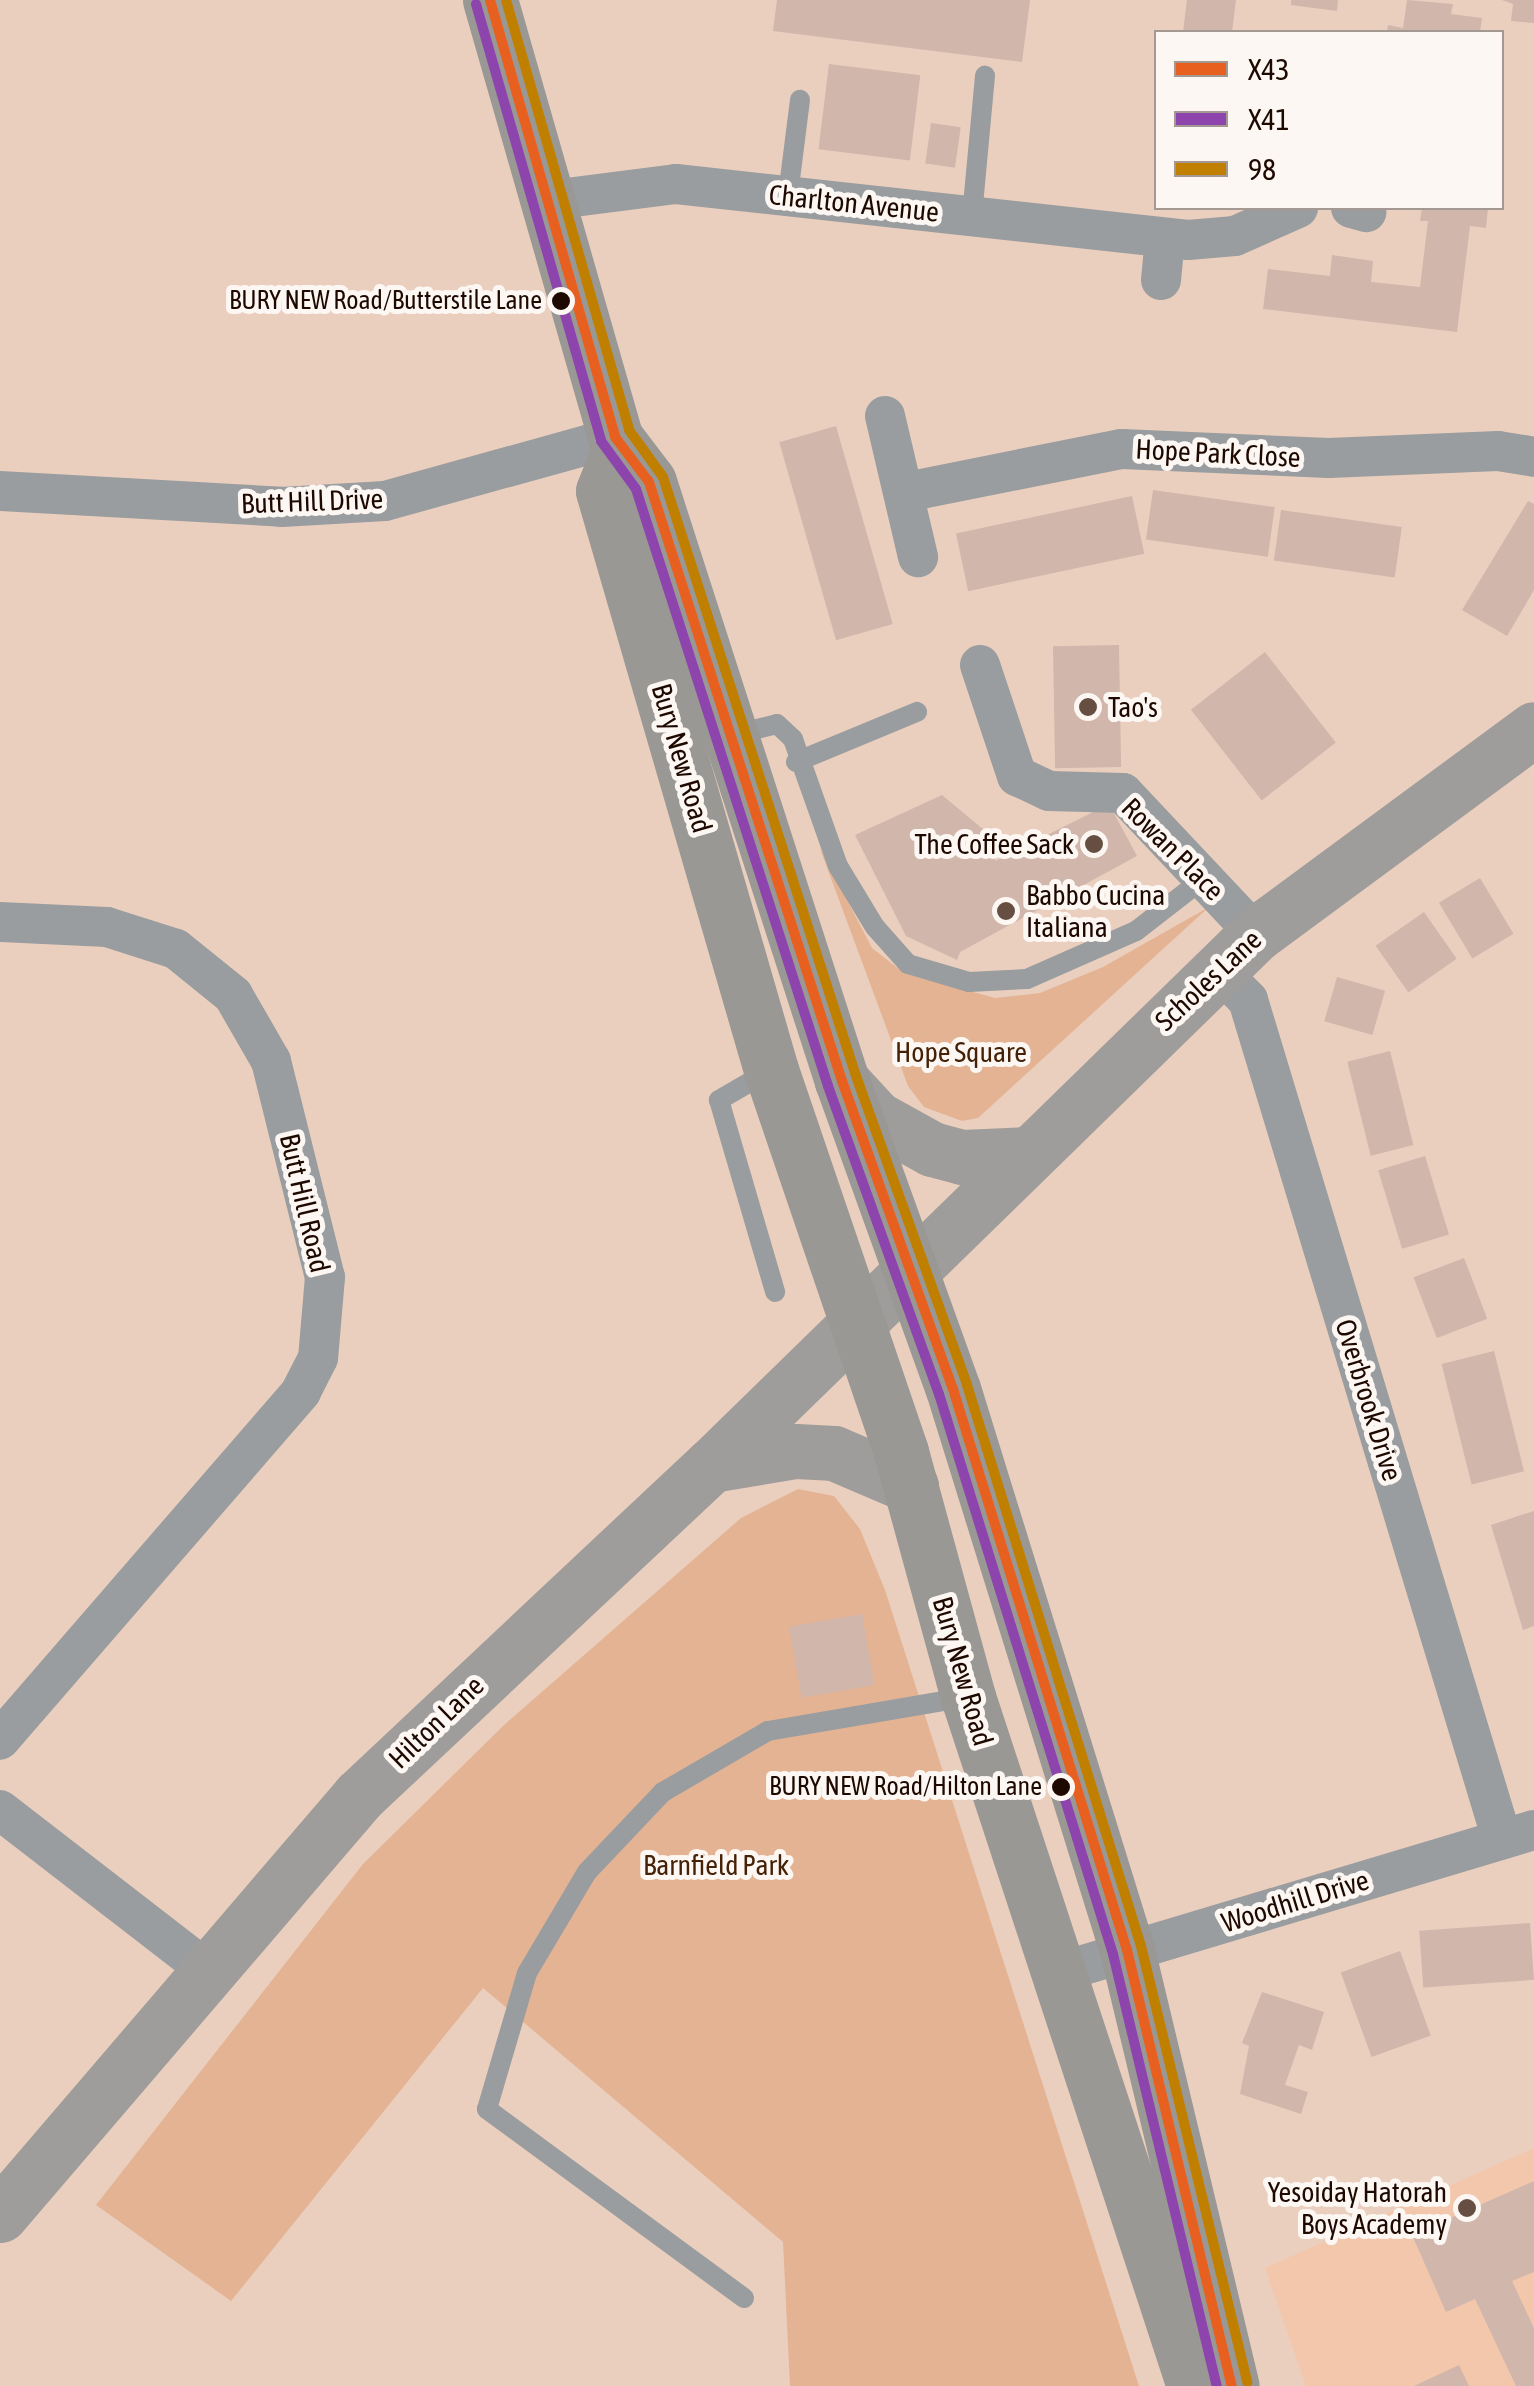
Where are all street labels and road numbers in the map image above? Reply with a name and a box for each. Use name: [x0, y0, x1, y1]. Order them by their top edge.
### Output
street label: Charlton Avenue: [767, 177, 941, 229]
street label: Hope Park Close: [1135, 432, 1301, 474]
street label: Butt Hill Drive: [240, 482, 384, 520]
street label: Bury New Road: [645, 680, 719, 836]
street label: Rowan Place: [1115, 791, 1231, 907]
street label: Scholes Lane: [1148, 923, 1268, 1037]
street label: Butt Hill Road: [273, 1130, 337, 1276]
street label: Overbrook Drive: [1329, 1315, 1409, 1485]
street label: Bury New Road: [926, 1593, 1000, 1749]
street label: Hilton Lane: [382, 1669, 490, 1775]
street label: Woodhill Drive: [1217, 1863, 1373, 1939]

